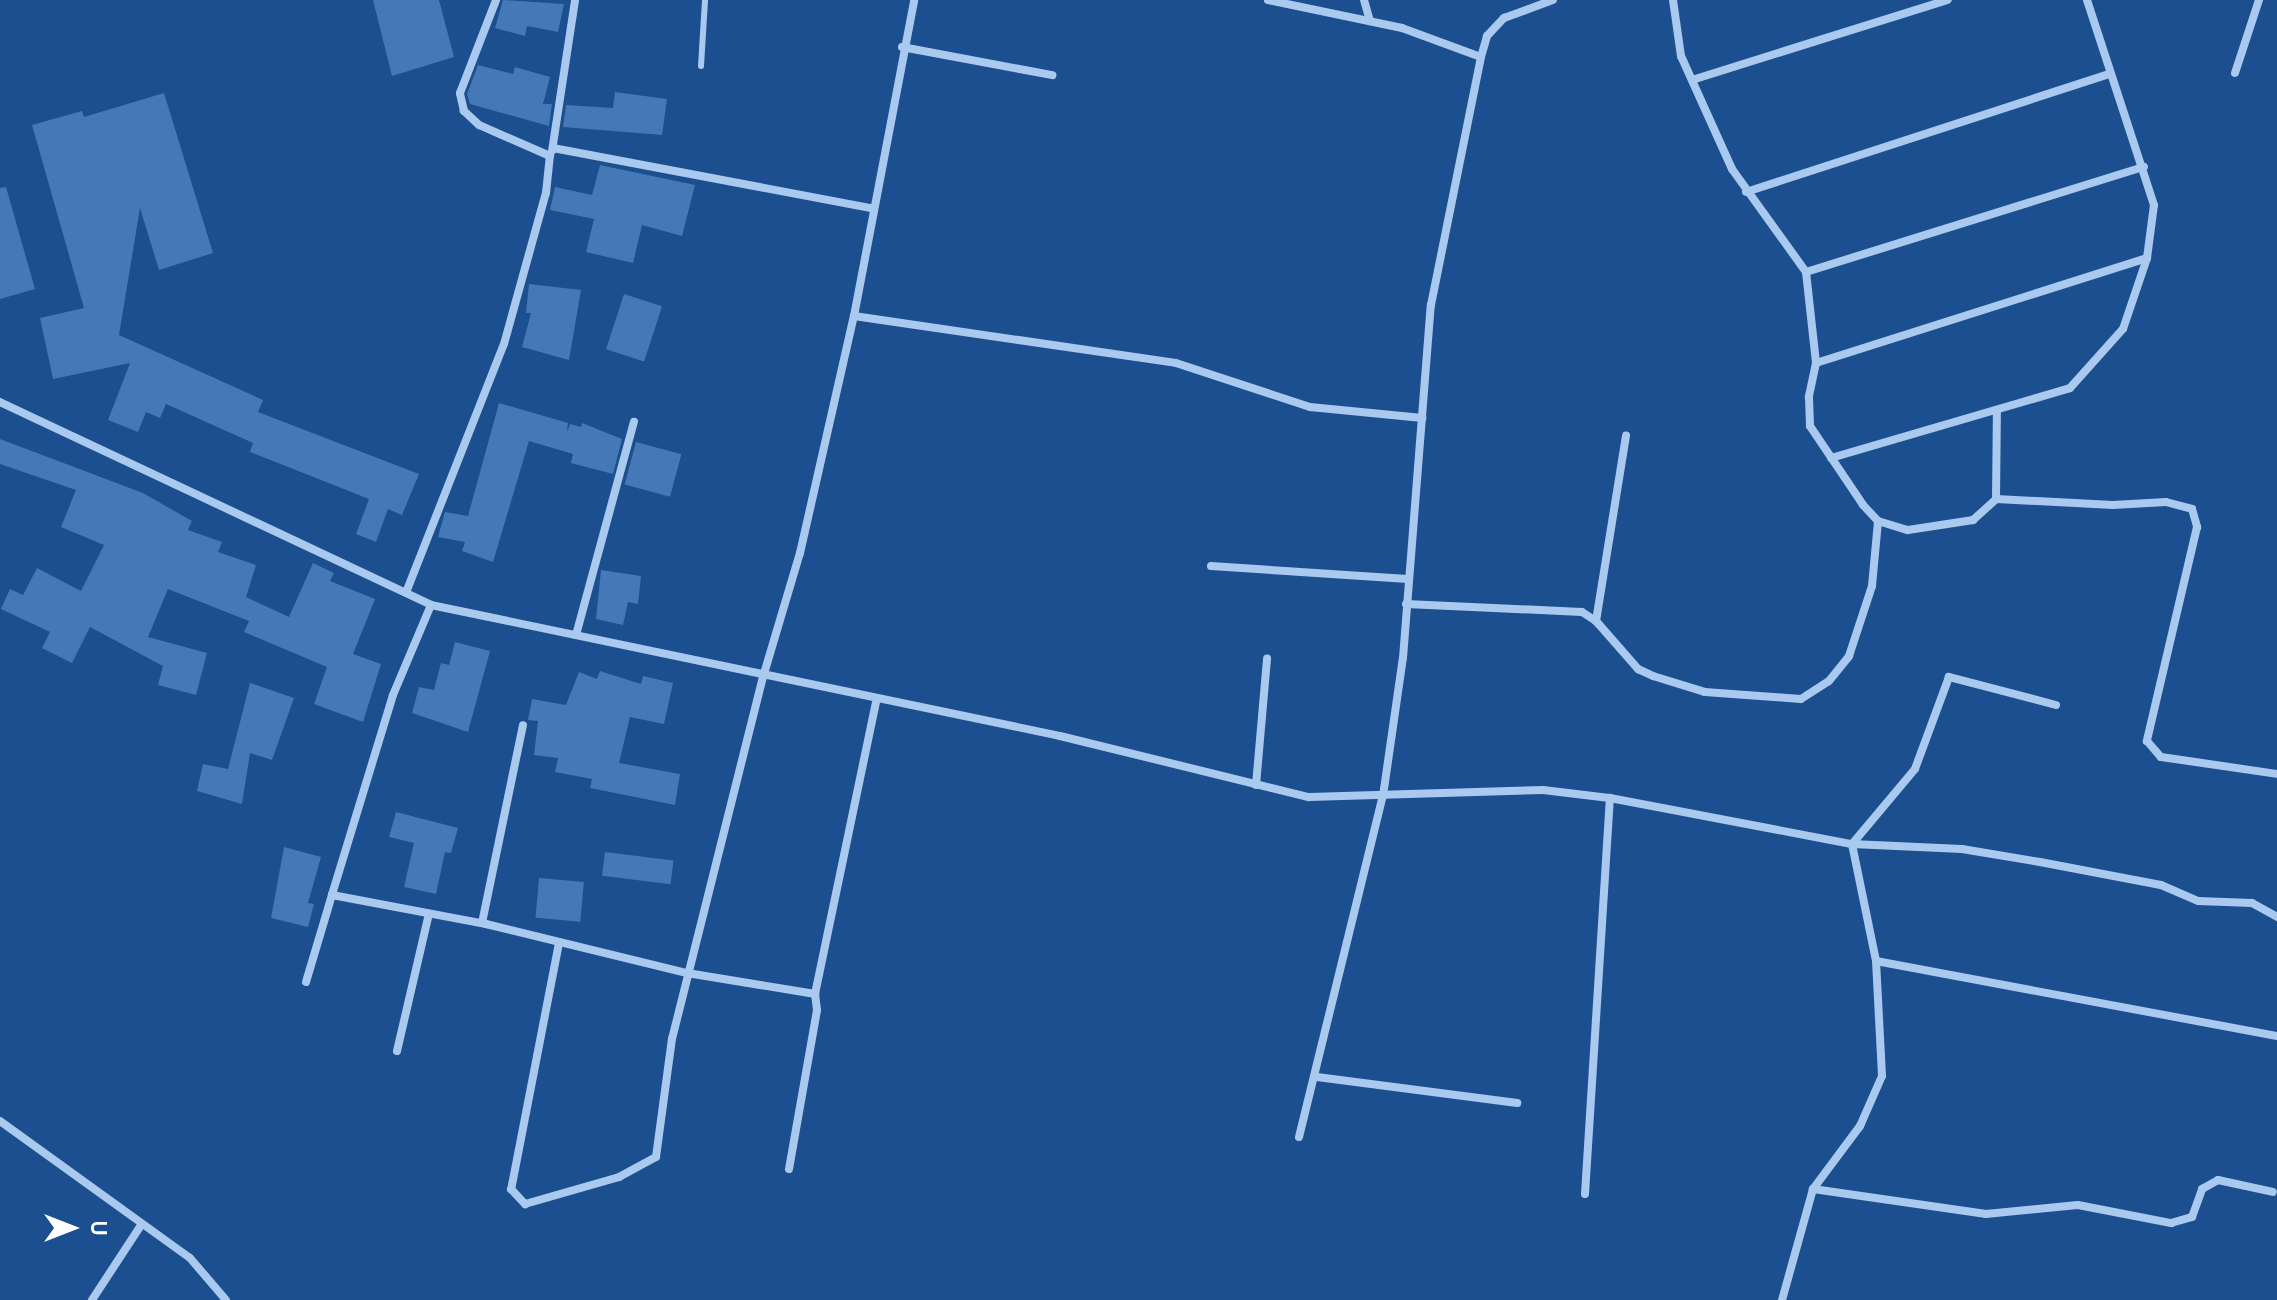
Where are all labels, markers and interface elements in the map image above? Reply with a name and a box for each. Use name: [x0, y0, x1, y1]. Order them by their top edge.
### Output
north arrow: [32, 1188, 112, 1268]
text: U: [83, 1220, 110, 1236]

